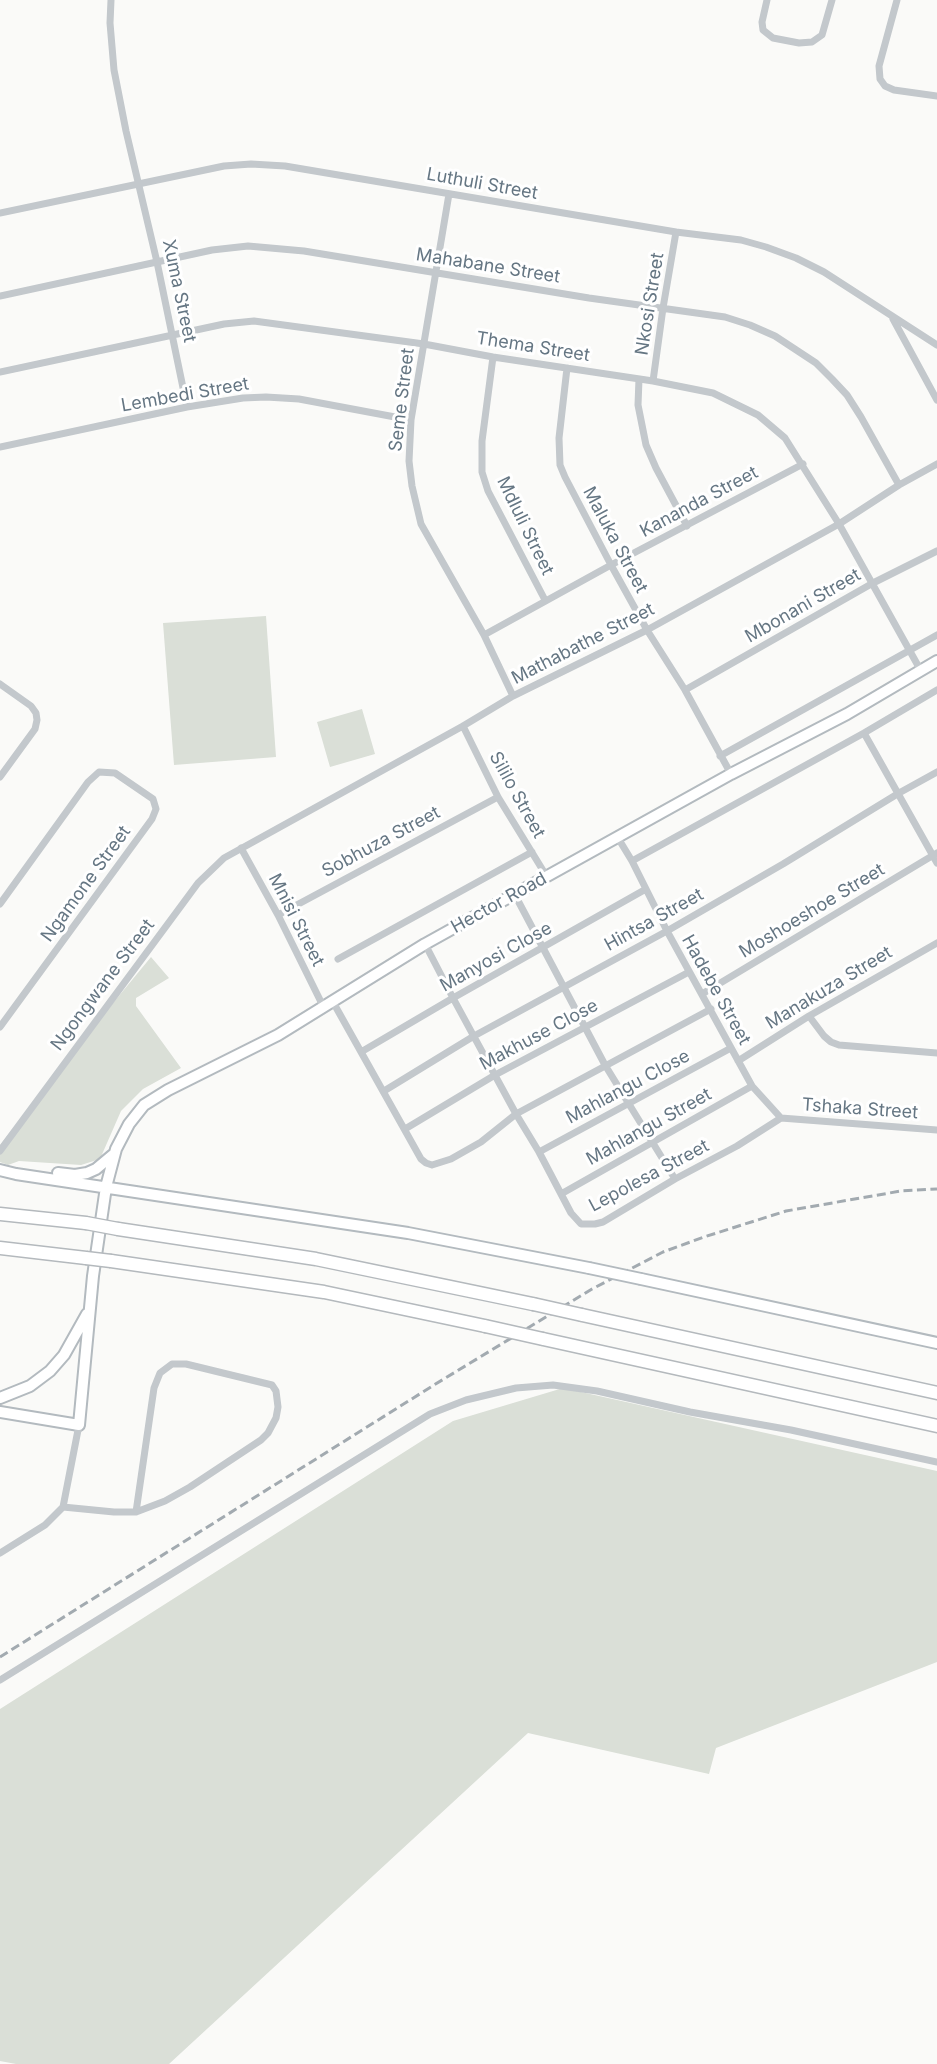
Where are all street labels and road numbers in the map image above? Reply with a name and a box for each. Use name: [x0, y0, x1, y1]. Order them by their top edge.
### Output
street label: Luthuli Street: [425, 164, 539, 204]
street label: Xuma Street: [158, 238, 200, 344]
street label: Mahabane Street: [415, 244, 561, 288]
street label: Nkosi Street: [631, 251, 669, 357]
street label: Thema Street: [475, 327, 591, 367]
street label: Seme Street: [385, 347, 419, 453]
street label: Lembedi Street: [120, 373, 250, 417]
street label: Kananda Street: [636, 462, 762, 542]
street label: Mdluli Street: [492, 473, 558, 579]
street label: Maluka Street: [578, 483, 652, 597]
street label: Mbonani Street: [741, 564, 865, 648]
street label: Mathabathe Street: [508, 599, 658, 689]
street label: Sililo Street: [484, 748, 550, 842]
street label: Sobhuza Street: [318, 802, 444, 882]
street label: Ngamone Street: [37, 822, 135, 946]
street label: Moshoeshoe Street: [735, 859, 889, 963]
street label: Hector Road: [447, 868, 551, 938]
street label: Mnisi Street: [263, 870, 329, 970]
street label: Hintsa Street: [601, 884, 707, 956]
street label: Ngongwane Street: [47, 915, 159, 1055]
street label: Manyosi Close: [436, 917, 556, 997]
street label: Hadebe Street: [677, 931, 755, 1049]
street label: Manakuza Street: [762, 942, 896, 1034]
street label: Makhuse Close: [476, 995, 602, 1075]
street label: Mahlangu Close: [562, 1045, 694, 1129]
street label: Mahlangu Street: [583, 1084, 715, 1170]
street label: Tshaka Street: [801, 1094, 919, 1124]
street label: Lepolesa Street: [585, 1135, 713, 1217]

